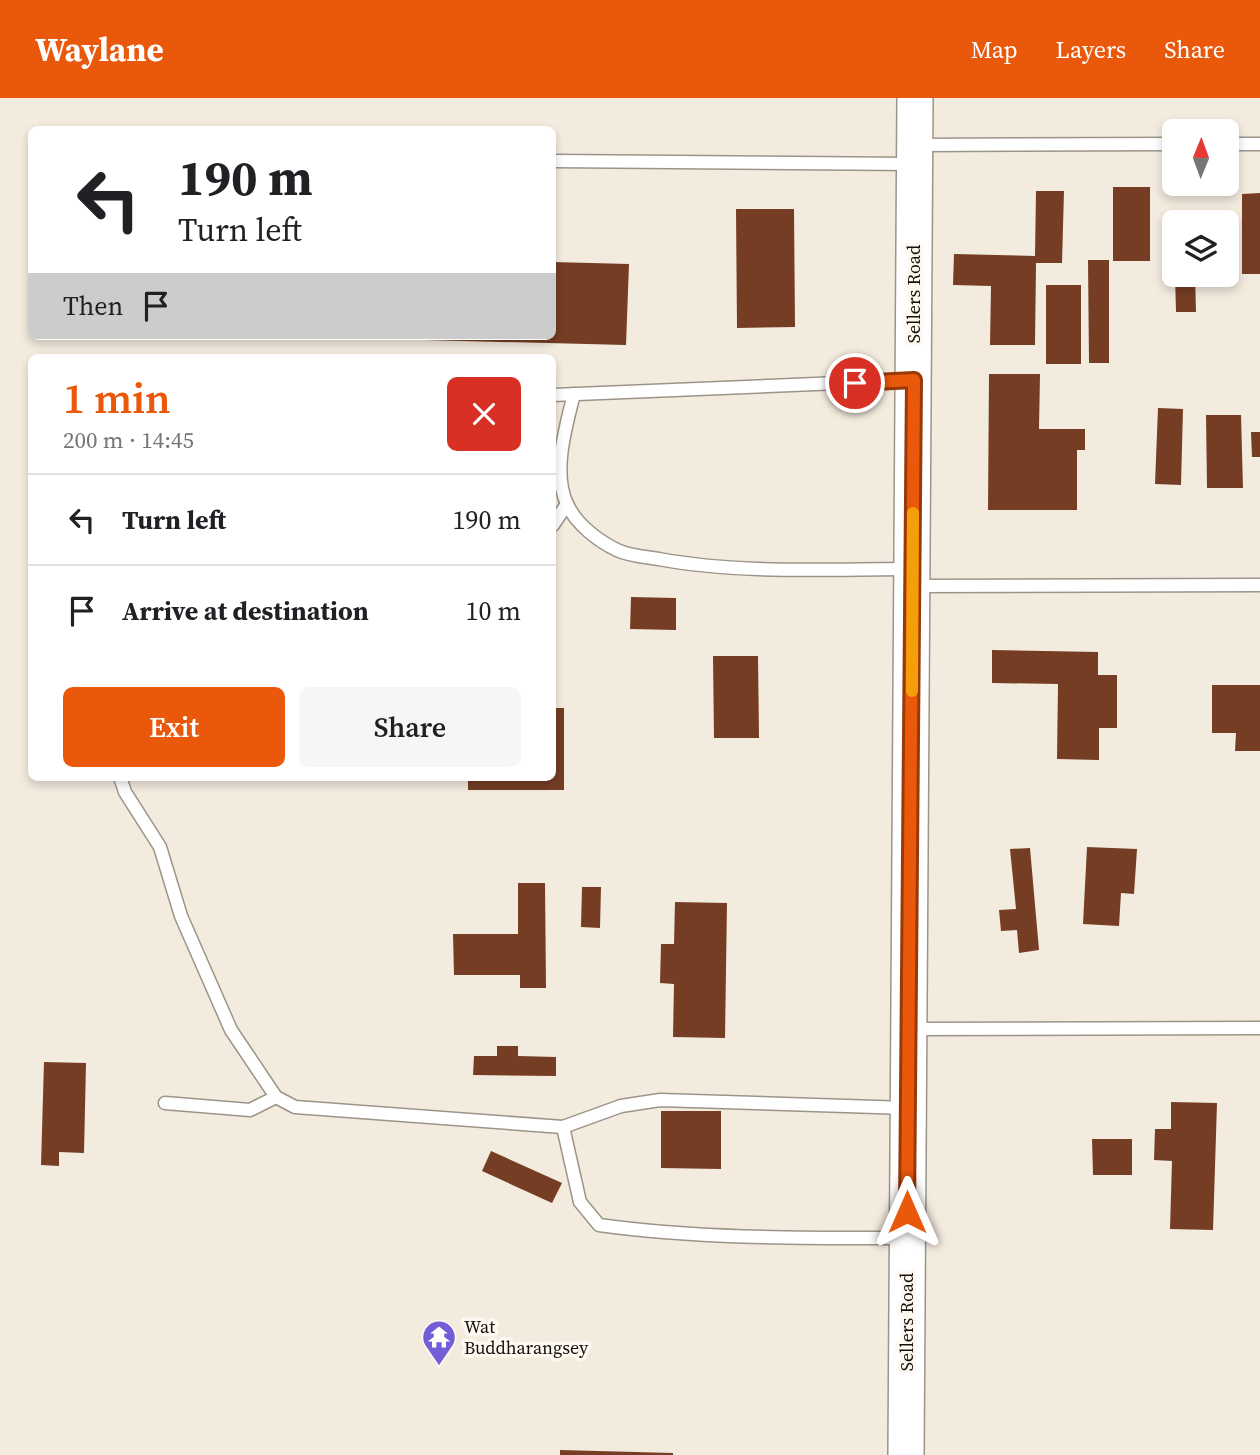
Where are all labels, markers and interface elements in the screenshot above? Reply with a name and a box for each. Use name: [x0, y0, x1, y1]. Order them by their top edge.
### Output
text: Waylane: [35, 27, 164, 72]
text: Map: [971, 33, 1018, 66]
text: Layers: [1056, 33, 1126, 66]
text: Share: [1164, 33, 1225, 66]
north arrow: [1162, 119, 1239, 196]
map controls: [1162, 119, 1239, 287]
text: 190 m: [178, 144, 313, 211]
icon: left: [63, 154, 154, 245]
text: Turn left: [178, 208, 302, 252]
button: layers: [1162, 210, 1239, 287]
street label: Sellers Road: [901, 245, 926, 343]
icon: arrive: [137, 287, 175, 325]
text: Then: [63, 288, 123, 324]
pin: [825, 353, 885, 413]
icon: arrive: [836, 364, 874, 402]
text: 1 min: [63, 369, 171, 427]
button: close: [447, 377, 521, 451]
text: 200 m · 14:45: [63, 424, 194, 456]
icon: left: [63, 501, 101, 539]
text: Turn left: [122, 502, 226, 538]
text: 190 m: [453, 502, 521, 538]
icon: arrive: [63, 592, 101, 630]
text: Arrive at destination: [122, 593, 369, 629]
text: 10 m: [466, 593, 521, 629]
button: Exit: [63, 687, 285, 767]
button: Share: [299, 687, 521, 767]
position arrow: [870, 1175, 944, 1249]
street label: Sellers Road: [894, 1273, 919, 1371]
place label: Wat Buddharangsey: [464, 1314, 589, 1360]
temple icon: Wat Buddharangsey: [420, 1318, 458, 1367]

